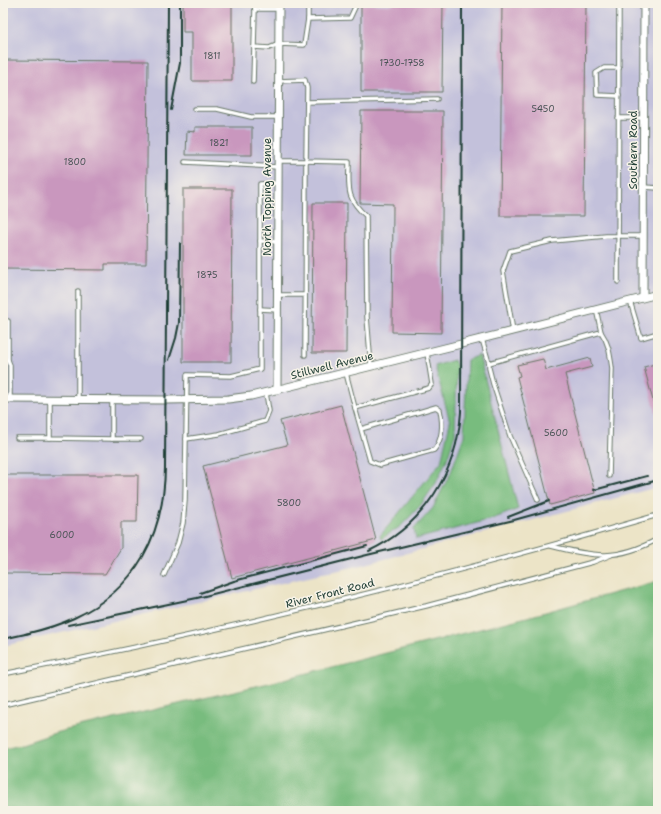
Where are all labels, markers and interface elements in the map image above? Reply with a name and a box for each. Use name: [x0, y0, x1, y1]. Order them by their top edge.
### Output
house number: 1811: [204, 50, 220, 62]
house number: 1730-1758: [379, 57, 425, 69]
house number: 5450: [531, 103, 555, 115]
street label: Southern Road: [626, 110, 641, 190]
house number: 1821: [210, 137, 229, 149]
street label: North Topping Avenue: [260, 138, 275, 256]
house number: 1800: [64, 156, 86, 168]
house number: 1875: [197, 269, 217, 281]
street label: Stillwell Avenue: [289, 348, 375, 383]
house number: 5600: [544, 427, 568, 439]
house number: 5800: [277, 497, 301, 509]
house number: 6000: [50, 529, 74, 541]
street label: River Front Road: [284, 575, 376, 612]

